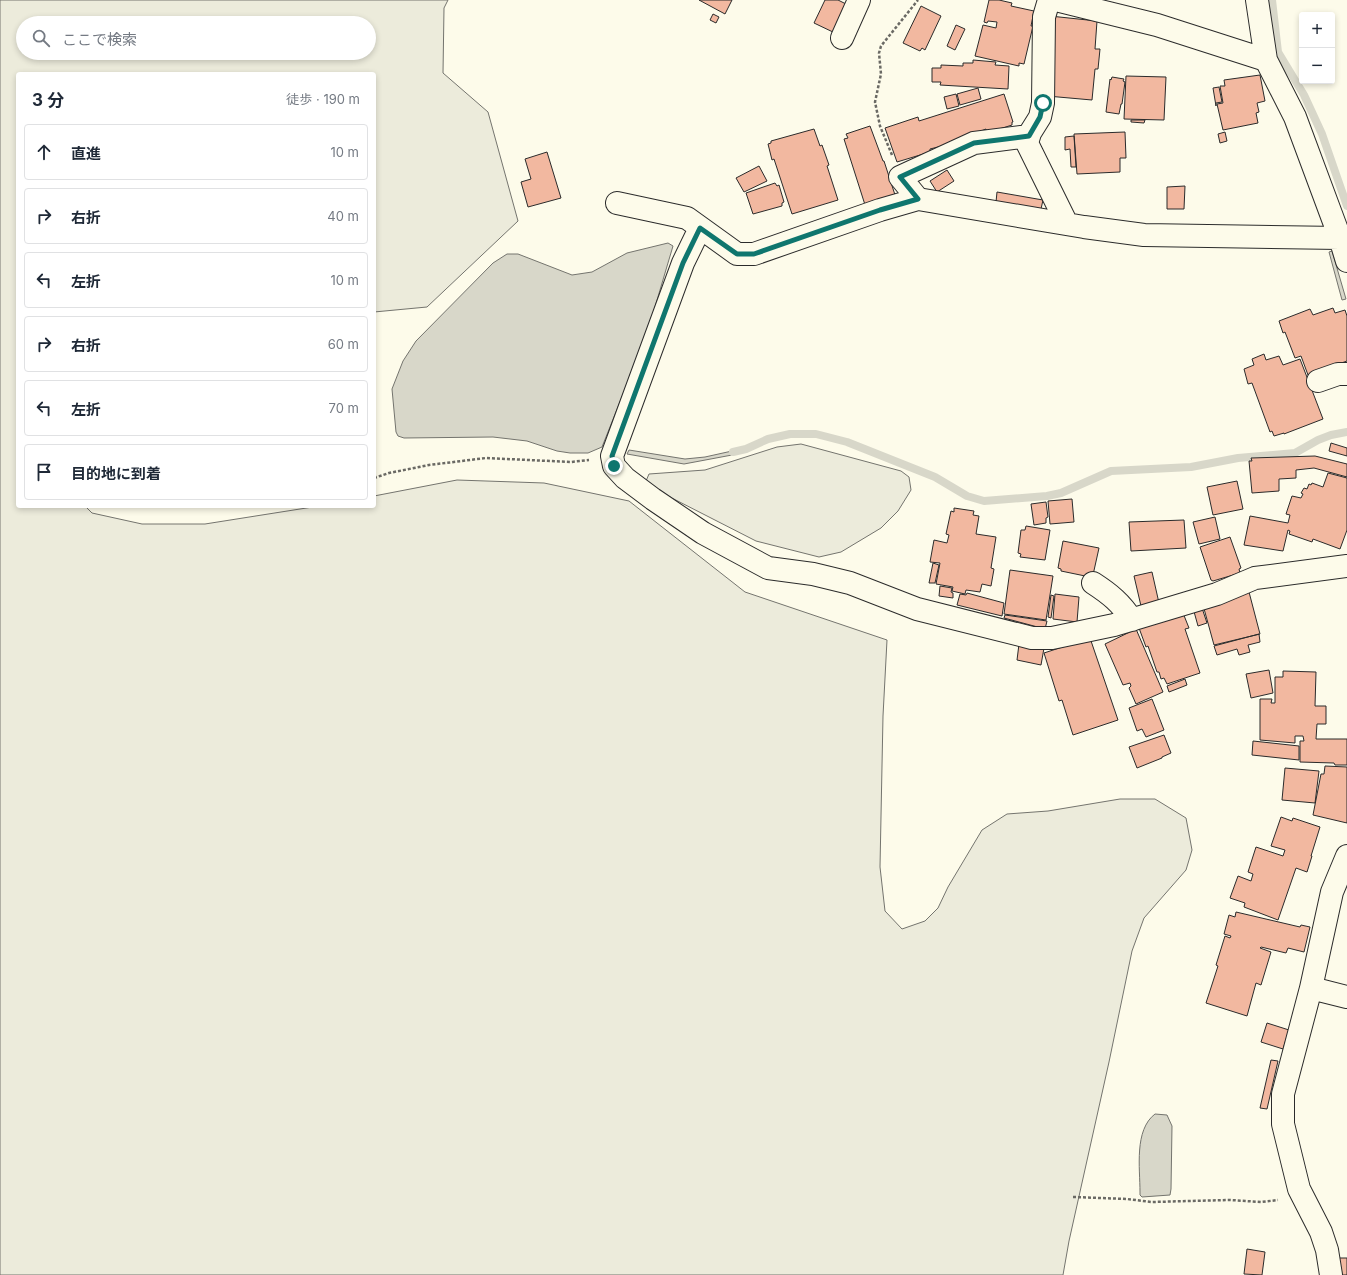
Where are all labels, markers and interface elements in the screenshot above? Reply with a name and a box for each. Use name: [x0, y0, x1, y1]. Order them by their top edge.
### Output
map controls: [1299, 12, 1335, 84]
button: +: [1299, 12, 1335, 48]
search box: [16, 16, 376, 60]
icon: search: [30, 27, 52, 49]
text: ここで検索: [62, 30, 137, 49]
button: −: [1299, 48, 1335, 84]
text: 3 分: [32, 90, 64, 110]
text: 徒歩 · 190 m: [286, 91, 360, 107]
route start: [1034, 94, 1052, 112]
icon: ahead: [33, 141, 55, 163]
text: 直進: [71, 144, 101, 163]
text: 10 m: [330, 144, 359, 160]
icon: right: [33, 205, 55, 227]
text: 右折: [71, 208, 101, 227]
text: 40 m: [327, 208, 359, 224]
icon: left: [33, 269, 55, 291]
text: 左折: [71, 272, 101, 291]
text: 10 m: [330, 272, 359, 288]
icon: right: [33, 333, 55, 355]
text: 右折: [71, 336, 101, 355]
text: 60 m: [328, 336, 359, 352]
icon: left: [33, 397, 55, 419]
text: 左折: [71, 400, 101, 419]
text: 70 m: [329, 400, 359, 416]
route end: [605, 457, 623, 475]
icon: arrive: [33, 461, 55, 483]
text: 目的地に到着: [71, 464, 161, 483]

